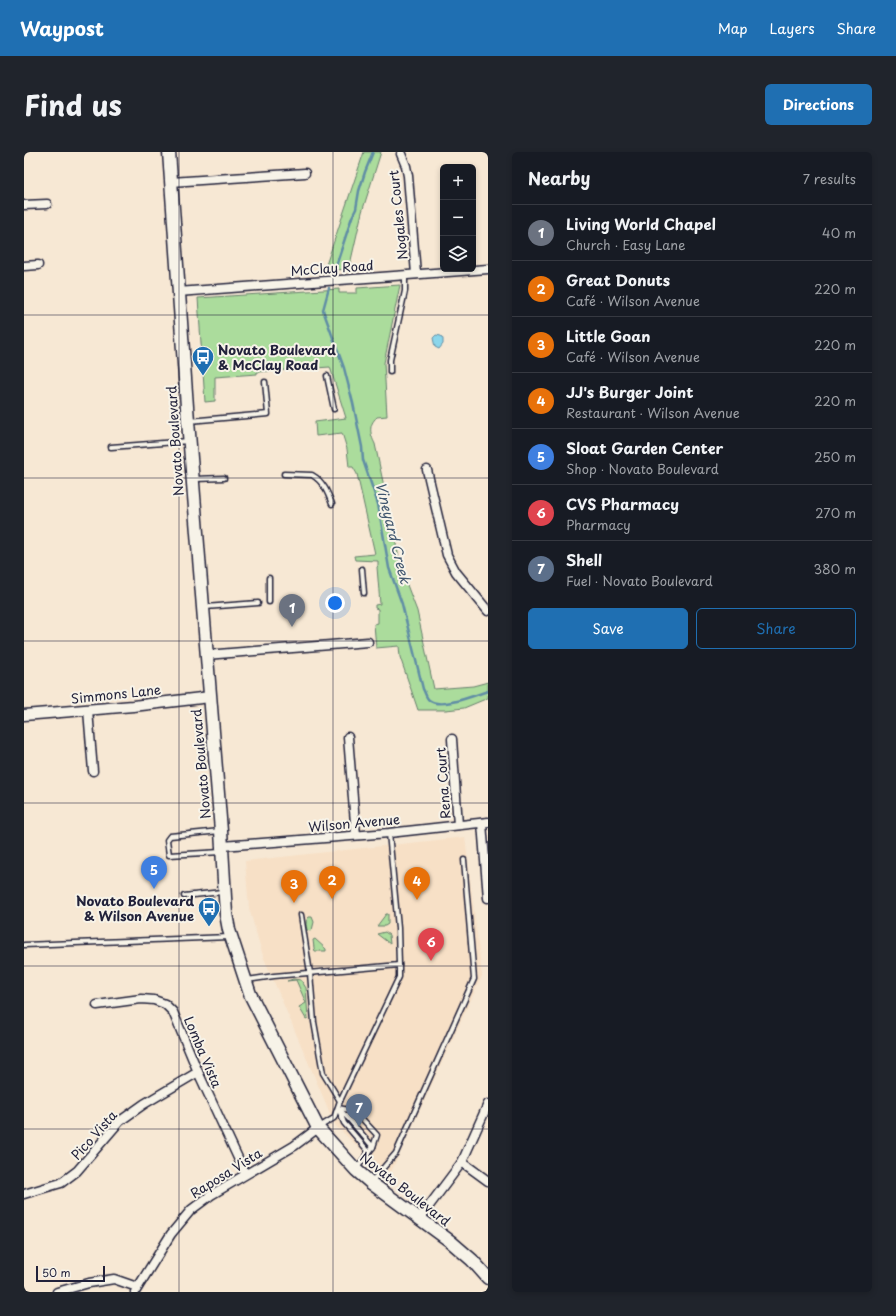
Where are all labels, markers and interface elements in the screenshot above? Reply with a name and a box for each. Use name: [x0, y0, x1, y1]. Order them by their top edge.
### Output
text: Waypost: [20, 14, 104, 42]
text: Map: [718, 18, 748, 39]
text: Layers: [770, 18, 815, 39]
text: Share: [837, 18, 876, 39]
text: Find us: [24, 83, 122, 126]
button: Directions: [765, 84, 872, 125]
map controls: [440, 164, 476, 272]
button: +: [440, 164, 476, 200]
text: Nearby: [528, 165, 590, 191]
street label: Nogales Court: [383, 169, 412, 261]
text: 7 results: [803, 169, 856, 188]
button: −: [440, 200, 476, 236]
text: Living World Chapel: [566, 212, 716, 235]
text: 1: [538, 223, 544, 242]
text: 40 m: [822, 223, 856, 242]
text: Church · Easy Lane: [566, 235, 685, 254]
button: layers: [440, 236, 476, 272]
street label: McClay Road: [290, 255, 374, 280]
text: Great Donuts: [566, 268, 670, 291]
text: 2: [536, 279, 546, 298]
text: 220 m: [814, 279, 856, 298]
text: Café · Wilson Avenue: [566, 291, 700, 310]
text: Little Goan: [566, 324, 650, 347]
text: 3: [537, 335, 545, 354]
text: 220 m: [814, 335, 856, 354]
place label: Novato Boulevard & McClay Road: [218, 340, 336, 374]
bus stop icon: Novato Boulevard & McClay Road: [190, 344, 216, 377]
text: Café · Wilson Avenue: [566, 347, 700, 366]
text: JJ's Burger Joint: [566, 380, 694, 403]
street label: Novato Boulevard: [161, 385, 188, 497]
text: 4: [537, 391, 545, 410]
text: 220 m: [814, 391, 856, 410]
text: Restaurant · Wilson Avenue: [566, 403, 740, 422]
text: Sloat Garden Center: [566, 436, 723, 459]
text: 5: [537, 447, 545, 466]
text: 250 m: [814, 447, 856, 466]
text: Shop · Novato Boulevard: [566, 459, 719, 478]
water label: Vineyard Creek: [371, 480, 417, 587]
text: CVS Pharmacy: [566, 492, 679, 515]
text: 6: [536, 503, 546, 522]
text: 270 m: [815, 503, 856, 522]
text: Pharmacy: [566, 515, 631, 534]
text: Shell: [566, 548, 602, 571]
text: 7: [537, 559, 545, 578]
text: 380 m: [813, 559, 856, 578]
text: Fuel · Novato Boulevard: [566, 571, 713, 590]
your location: [325, 593, 345, 613]
pin: 1: [279, 594, 305, 627]
button: Save: [528, 608, 688, 649]
button: Share: [696, 608, 856, 649]
street label: Simmons Lane: [70, 679, 162, 708]
street label: Novato Boulevard: [186, 708, 215, 820]
street label: Rena Court: [431, 747, 454, 819]
street label: Wilson Avenue: [307, 809, 401, 836]
pin: 5: [141, 856, 167, 889]
pin: 2: [319, 866, 345, 899]
pin: 4: [404, 867, 430, 900]
pin: 3: [281, 870, 307, 903]
place label: Novato Boulevard & Wilson Avenue: [76, 891, 194, 925]
bus stop icon: Novato Boulevard & Wilson Avenue: [196, 895, 222, 928]
pin: 6: [418, 928, 444, 961]
street label: Lomba Vista: [180, 1013, 227, 1091]
pin: 7: [346, 1094, 372, 1127]
street label: Pico Vista: [66, 1105, 122, 1164]
street label: Raposa Vista: [186, 1143, 266, 1202]
street label: Novato Boulevard: [356, 1147, 455, 1230]
scale bar: [36, 1264, 105, 1283]
text: 50 m: [42, 1264, 71, 1281]

